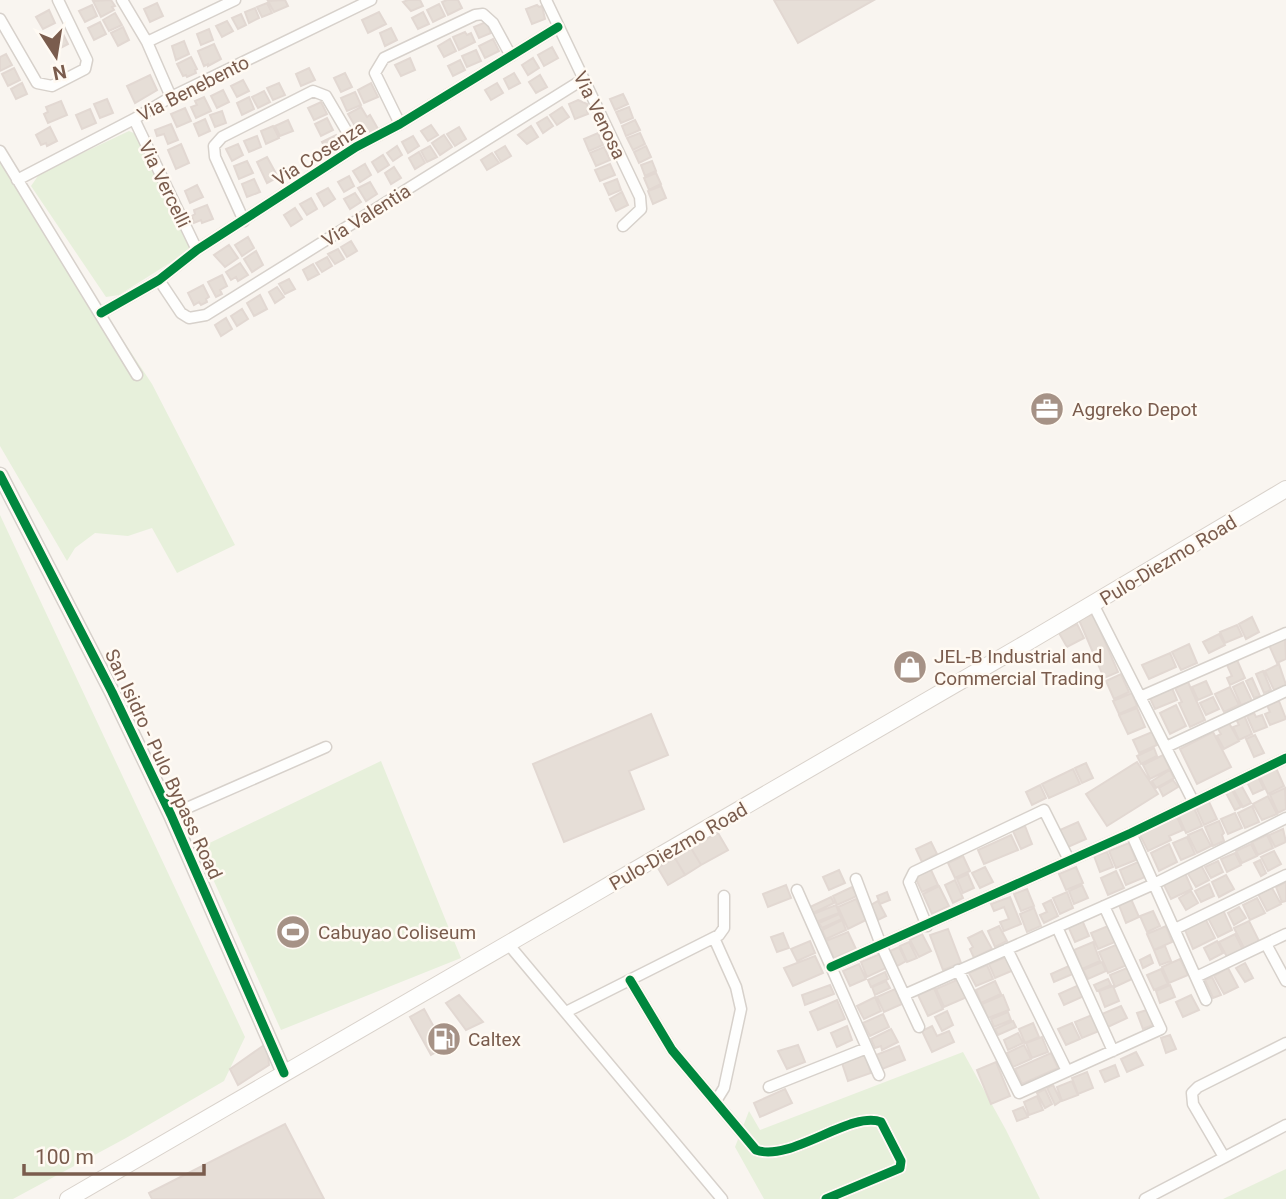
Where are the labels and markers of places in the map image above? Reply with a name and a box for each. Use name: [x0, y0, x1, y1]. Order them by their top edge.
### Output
office icon: Aggreko Depot: [1028, 390, 1066, 428]
place label: Aggreko Depot: [1072, 398, 1198, 421]
place label: JEL-B Industrial and Commercial Trading: [934, 645, 1104, 690]
shop icon: JEL-B Industrial and Commercial Trading: [891, 648, 929, 686]
sports icon: Cabuyao Coliseum: [274, 913, 312, 951]
place label: Cabuyao Coliseum: [318, 921, 476, 944]
fuel station icon: Caltex: [425, 1020, 463, 1058]
place label: Caltex: [468, 1028, 522, 1051]

